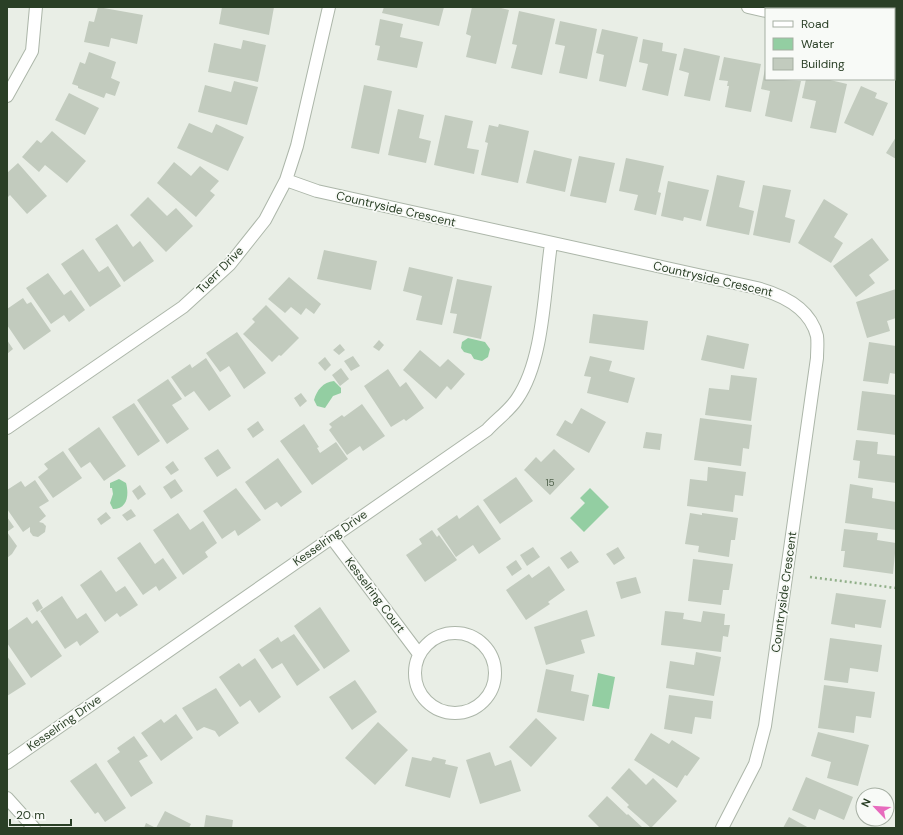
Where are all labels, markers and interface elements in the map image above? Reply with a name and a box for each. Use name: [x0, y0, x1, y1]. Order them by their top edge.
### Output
legend: [765, 8, 895, 80]
text: Road: [801, 16, 829, 32]
text: Water: [801, 36, 835, 52]
text: Building: [801, 56, 845, 72]
street label: Countryside Crescent: [335, 187, 458, 231]
street label: Tuerr Drive: [193, 243, 247, 297]
street label: Countryside Crescent: [652, 257, 775, 301]
house number: 15: [545, 476, 555, 489]
street label: Kesselring Drive: [290, 506, 371, 570]
street label: Countryside Crescent: [768, 530, 800, 654]
street label: Kesselring Court: [341, 554, 409, 636]
street label: Kesselring Drive: [24, 691, 105, 755]
north arrow: [855, 787, 895, 827]
text: N: [858, 796, 874, 809]
scale bar: [10, 801, 71, 827]
text: 20 m: [16, 807, 45, 823]

